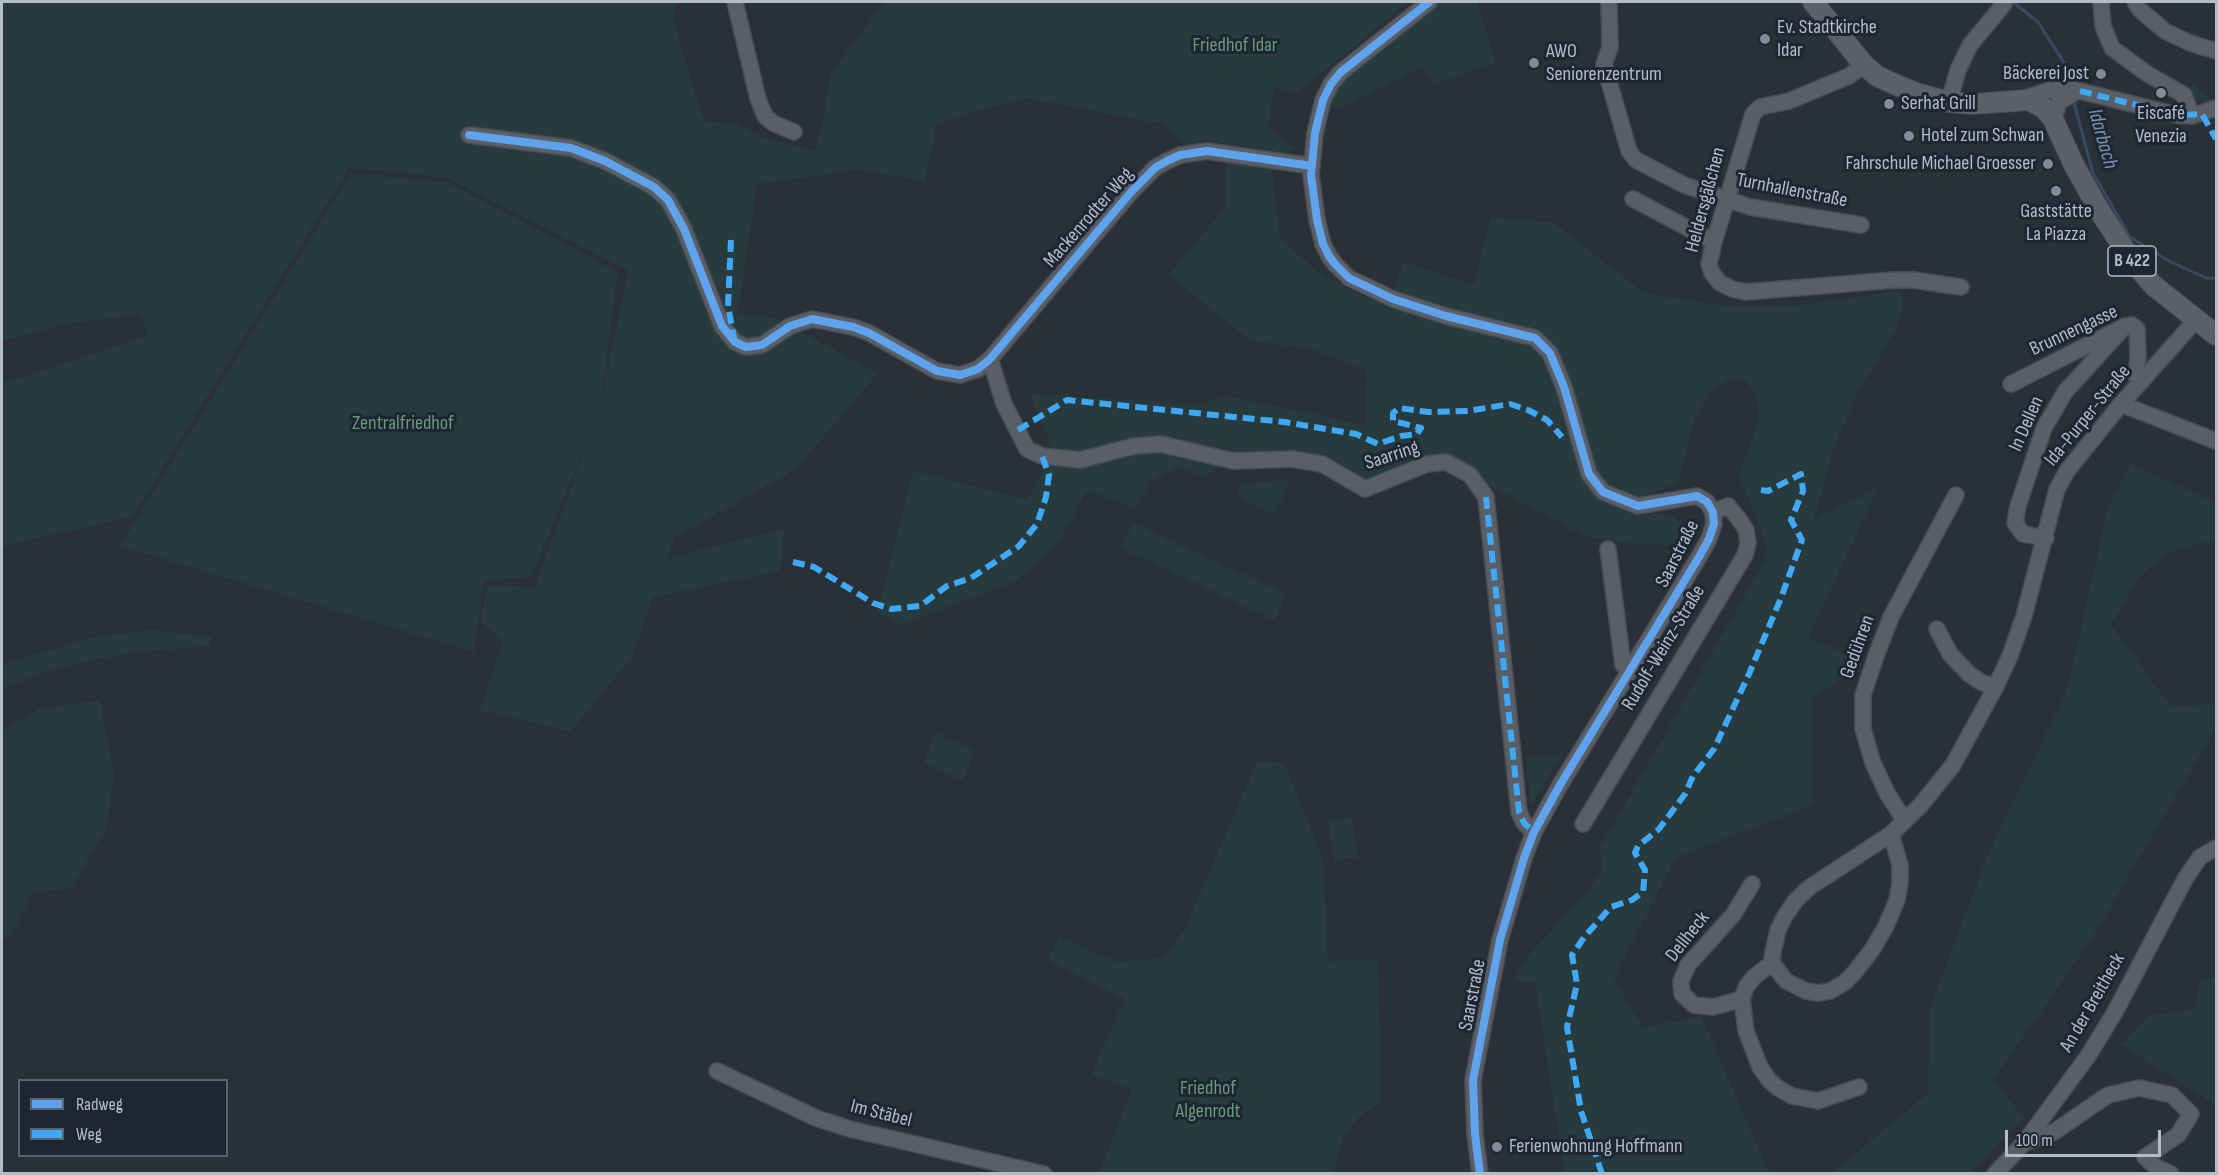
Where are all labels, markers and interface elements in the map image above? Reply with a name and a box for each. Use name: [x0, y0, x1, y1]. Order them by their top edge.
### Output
place label: Ev. Stadtkirche Idar: [1777, 16, 1877, 63]
marker: Ev. Stadtkirche Idar: [1758, 32, 1772, 46]
park label: Friedhof Idar: [1193, 34, 1277, 58]
place label: AWO Seniorenzentrum: [1546, 40, 1662, 87]
marker: AWO Seniorenzentrum: [1527, 56, 1541, 70]
place label: Bäckerei Jost: [2003, 62, 2089, 86]
marker: Bäckerei Jost: [2094, 67, 2108, 81]
marker: Eiscafé Venezia: [2154, 86, 2168, 100]
place label: Serhat Grill: [1901, 92, 1976, 116]
marker: Serhat Grill: [1882, 97, 1896, 111]
place label: Eiscafé Venezia: [2135, 102, 2187, 149]
water label: Idarbach: [2081, 106, 2123, 172]
place label: Hotel zum Schwan: [1921, 124, 2044, 148]
marker: Hotel zum Schwan: [1902, 129, 1916, 143]
street label: Heldersgäßchen: [1680, 145, 1732, 255]
place label: Fahrschule Michael Groesser: [1846, 152, 2036, 176]
marker: Fahrschule Michael Groesser: [2041, 157, 2055, 171]
street label: Mackenrodter Weg: [1039, 163, 1139, 273]
street label: Turnhallenstraße: [1735, 168, 1849, 214]
marker: Gaststätte La Piazza: [2049, 184, 2063, 198]
place label: Gaststätte La Piazza: [2020, 200, 2092, 247]
road number: B 422: [2108, 246, 2156, 276]
street label: Brunnengasse: [2026, 300, 2122, 362]
street label: Ida-Purper-Straße: [2040, 361, 2136, 471]
street label: In Dellen: [2004, 393, 2050, 455]
park label: Zentralfriedhof: [352, 412, 454, 436]
street label: Saarring: [1362, 436, 1422, 476]
street label: Saarstraße: [1651, 516, 1705, 592]
street label: Rudolf-Weinz-Straße: [1617, 581, 1711, 715]
street label: Gedühren: [1836, 612, 1880, 682]
street label: Dellheck: [1661, 907, 1715, 967]
street label: An der Breitheck: [2055, 949, 2131, 1057]
street label: Saarstraße: [1454, 957, 1492, 1033]
park label: Friedhof Algenrodt: [1175, 1077, 1241, 1124]
legend: [18, 1079, 228, 1157]
text: Radweg: [76, 1094, 123, 1115]
street label: Im Stäbel: [848, 1095, 914, 1133]
scale bar: [2008, 1118, 2164, 1156]
text: Weg: [76, 1124, 102, 1145]
text: 100 m: [2016, 1130, 2053, 1151]
place label: Ferienwohnung Hoffmann: [1509, 1135, 1683, 1159]
marker: Ferienwohnung Hoffmann: [1490, 1140, 1504, 1154]

